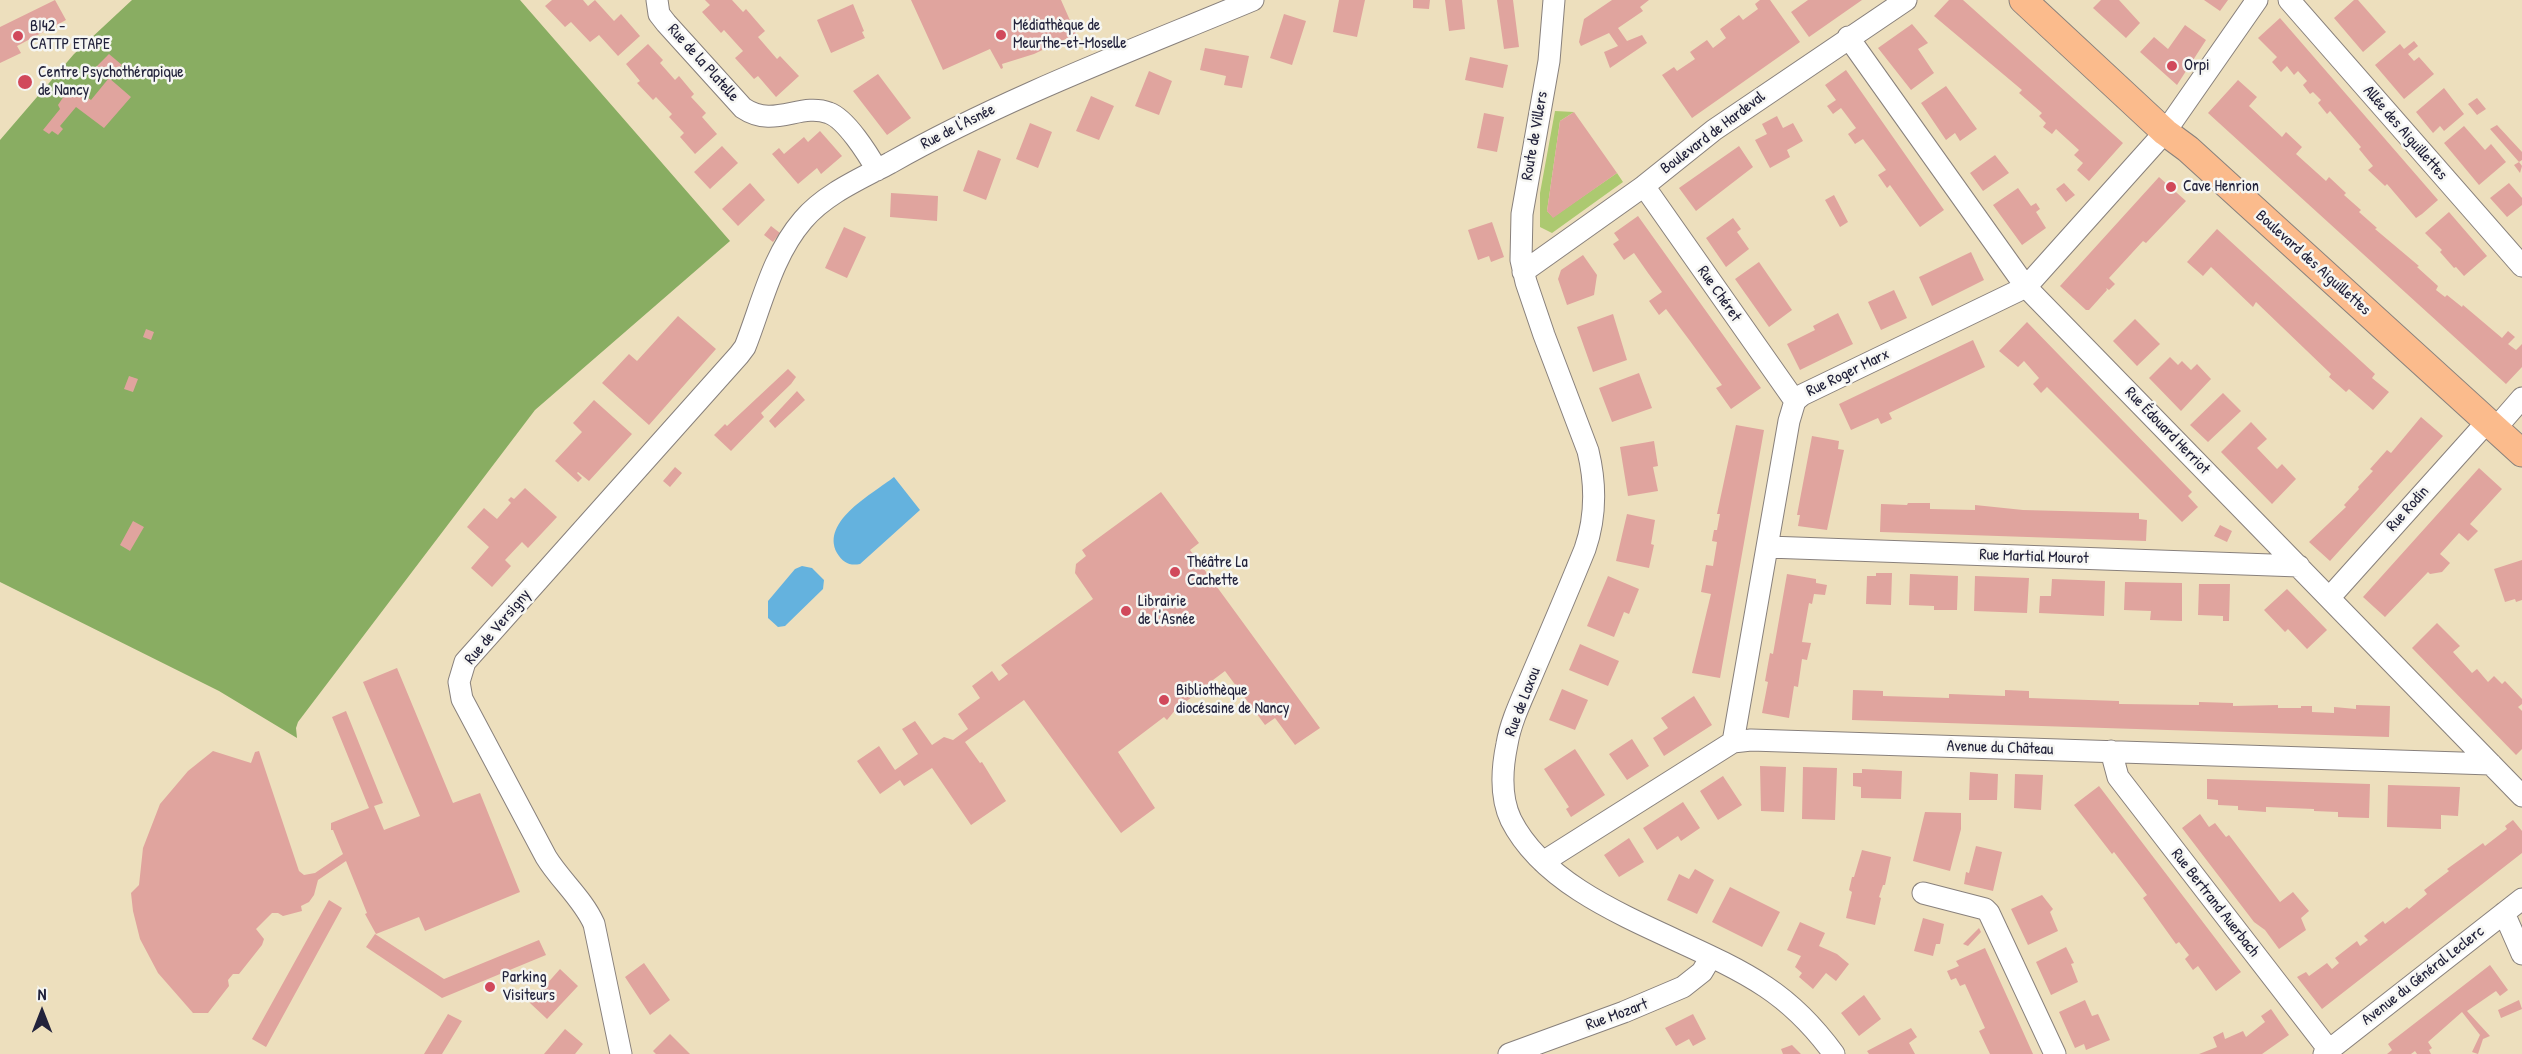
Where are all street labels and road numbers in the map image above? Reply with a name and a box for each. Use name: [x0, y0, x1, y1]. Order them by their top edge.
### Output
street label: Rue de la Platelle: [663, 20, 743, 106]
street label: Allée des Aiguillettes: [2359, 82, 2451, 184]
street label: Boulevard de Hardeval: [1657, 87, 1769, 179]
street label: Route de Villers: [1518, 90, 1552, 182]
street label: Rue de l'Asnée: [918, 100, 998, 154]
street label: Boulevard des Aiguillettes: [2252, 206, 2374, 320]
street label: Rue Chéret: [1693, 262, 1745, 326]
street label: Rue Roger Marx: [1803, 345, 1893, 401]
street label: Rue Édouard Herriot: [2121, 383, 2213, 479]
street label: Rue Rodin: [2383, 482, 2433, 536]
street label: Rue Martial Mourot: [1979, 545, 2089, 569]
street label: Rue de Versigny: [461, 585, 535, 669]
street label: Rue de Laxou: [1501, 665, 1545, 739]
street label: Avenue du Château: [1946, 737, 2054, 759]
street label: Rue Bertrand Auerbach: [2167, 845, 2263, 961]
street label: Avenue du Général Leclerc: [2358, 922, 2488, 1030]
street label: Rue Mozart: [1583, 995, 1651, 1035]

